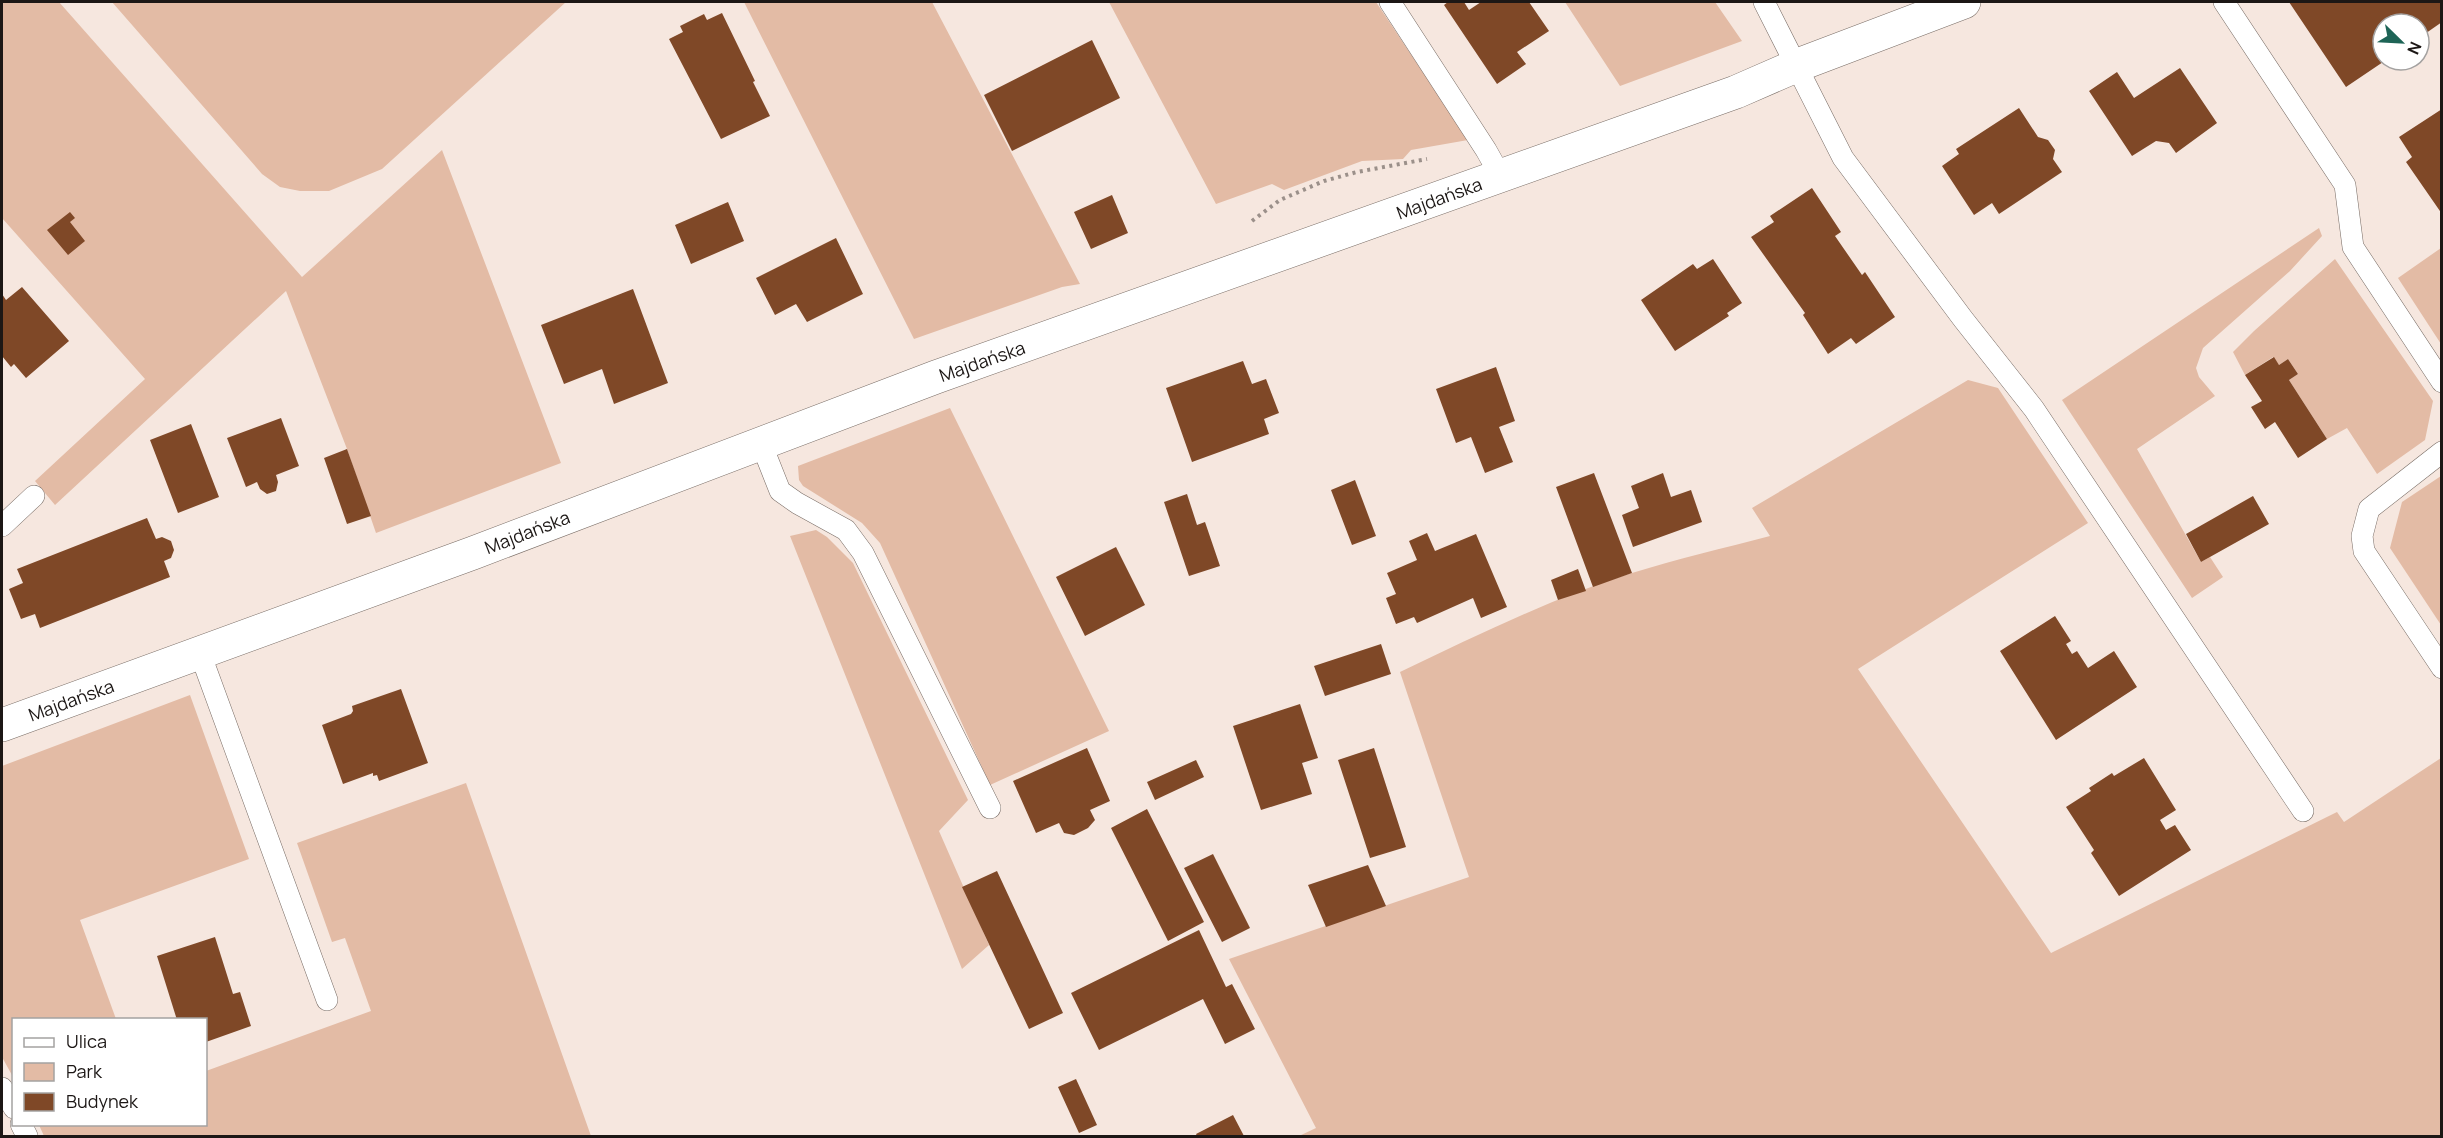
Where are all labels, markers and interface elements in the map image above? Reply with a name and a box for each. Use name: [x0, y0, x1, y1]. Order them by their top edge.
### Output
north arrow: [2371, 12, 2431, 72]
text: N: [2402, 38, 2427, 58]
street label: Majdańska: [1393, 171, 1485, 225]
street label: Majdańska: [936, 335, 1028, 387]
street label: Majdańska: [481, 505, 573, 559]
street label: Majdańska: [25, 673, 117, 727]
legend: [12, 1018, 207, 1126]
text: Ulica: [66, 1029, 107, 1053]
text: Park: [66, 1059, 103, 1083]
text: Budynek: [66, 1089, 139, 1113]

